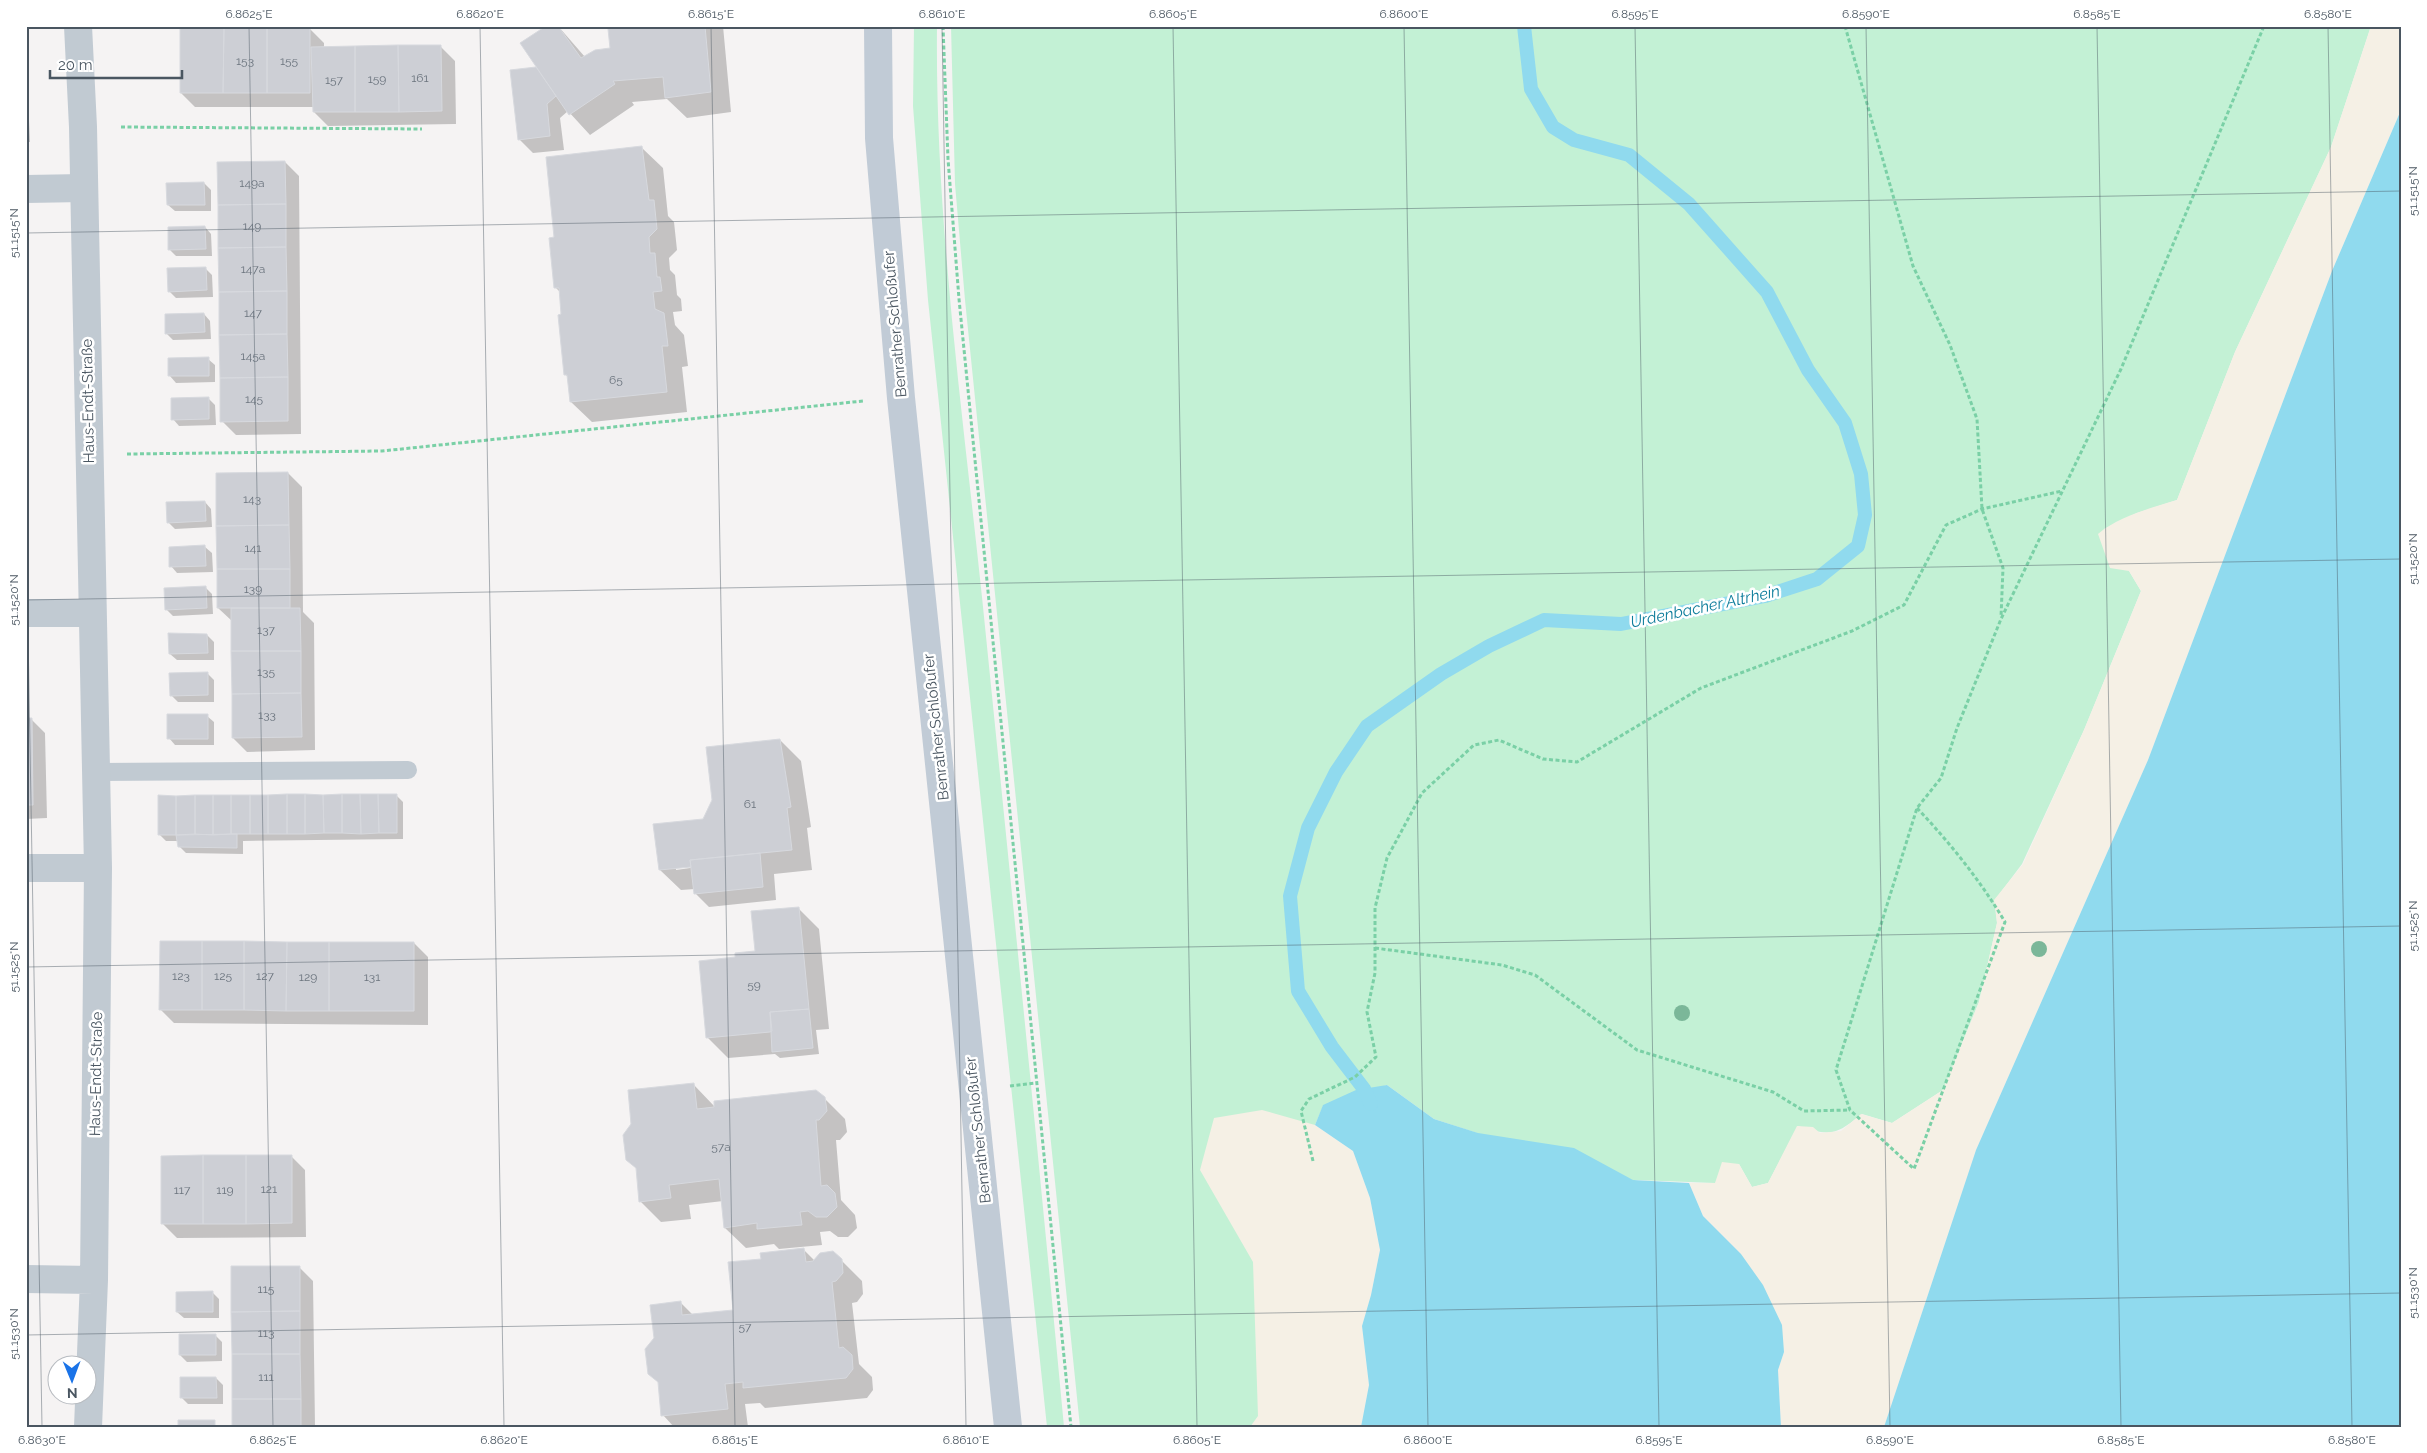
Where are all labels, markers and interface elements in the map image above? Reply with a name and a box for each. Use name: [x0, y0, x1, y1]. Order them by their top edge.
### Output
text: 6.8625°E: [225, 7, 273, 21]
text: 6.8620°E: [456, 7, 504, 21]
text: 6.8615°E: [688, 7, 734, 21]
text: 6.8610°E: [919, 7, 965, 21]
text: 6.8605°E: [1149, 7, 1197, 21]
text: 6.8600°E: [1380, 7, 1428, 21]
text: 6.8595°E: [1611, 7, 1659, 21]
text: 6.8590°E: [1842, 7, 1890, 21]
text: 6.8585°E: [2073, 7, 2121, 21]
text: 6.8580°E: [2304, 7, 2352, 21]
scale bar: [50, 48, 182, 80]
house number: 153: [236, 54, 254, 68]
house number: 155: [280, 54, 299, 68]
text: 20 m: [58, 56, 93, 74]
house number: 161: [411, 71, 429, 85]
house number: 159: [368, 72, 386, 86]
house number: 157: [325, 73, 344, 87]
text: 51.1515°N: [2406, 166, 2420, 216]
house number: 149a: [239, 176, 265, 190]
text: 51.1515°N: [7, 208, 21, 258]
house number: 149: [243, 219, 261, 233]
street label: Benrather Schloßufer: [880, 249, 910, 398]
house number: 147a: [241, 262, 265, 276]
house number: 147: [244, 306, 263, 320]
street label: Haus-Endt-Straße: [78, 338, 98, 463]
house number: 145a: [241, 349, 265, 363]
house number: 65: [609, 373, 623, 387]
house number: 145: [245, 392, 264, 406]
house number: 143: [243, 492, 261, 506]
text: 51.1520°N: [2406, 533, 2420, 585]
house number: 141: [245, 541, 261, 555]
text: 51.1520°N: [7, 574, 21, 626]
water label: Urdenbacher Altrhein: [1629, 581, 1782, 632]
house number: 139: [244, 582, 262, 596]
house number: 137: [257, 623, 276, 637]
street label: Benrather Schloßufer: [919, 652, 953, 801]
house number: 135: [257, 665, 275, 679]
house number: 133: [258, 708, 276, 722]
house number: 61: [744, 797, 756, 811]
text: 51.1525°N: [2406, 901, 2420, 951]
text: 51.1525°N: [7, 942, 21, 992]
house number: 123: [172, 969, 190, 983]
house number: 125: [214, 969, 232, 983]
house number: 127: [256, 969, 274, 983]
house number: 129: [299, 970, 317, 984]
house number: 131: [364, 970, 380, 984]
house number: 59: [747, 978, 761, 992]
street label: Haus-Endt-Straße: [86, 1011, 106, 1136]
street label: Benrather Schloßufer: [961, 1055, 995, 1204]
house number: 57a: [711, 1140, 731, 1154]
house number: 121: [261, 1182, 277, 1196]
house number: 117: [174, 1183, 191, 1197]
house number: 119: [216, 1183, 234, 1197]
text: 51.1530°N: [2406, 1267, 2420, 1319]
house number: 115: [258, 1282, 275, 1296]
text: 51.1530°N: [7, 1308, 21, 1360]
house number: 57: [739, 1320, 752, 1334]
house number: 113: [258, 1326, 274, 1340]
north arrow: [48, 1356, 98, 1406]
house number: 111: [258, 1370, 274, 1384]
text: N: [67, 1385, 78, 1401]
text: 6.8630°E: [18, 1433, 66, 1447]
text: 6.8625°E: [249, 1433, 297, 1447]
text: 6.8620°E: [480, 1433, 528, 1447]
text: 6.8615°E: [712, 1433, 758, 1447]
text: 6.8610°E: [943, 1433, 989, 1447]
text: 6.8605°E: [1173, 1433, 1221, 1447]
text: 6.8600°E: [1404, 1433, 1452, 1447]
text: 6.8595°E: [1635, 1433, 1683, 1447]
text: 6.8590°E: [1866, 1433, 1914, 1447]
text: 6.8585°E: [2097, 1433, 2145, 1447]
text: 6.8580°E: [2328, 1433, 2376, 1447]

